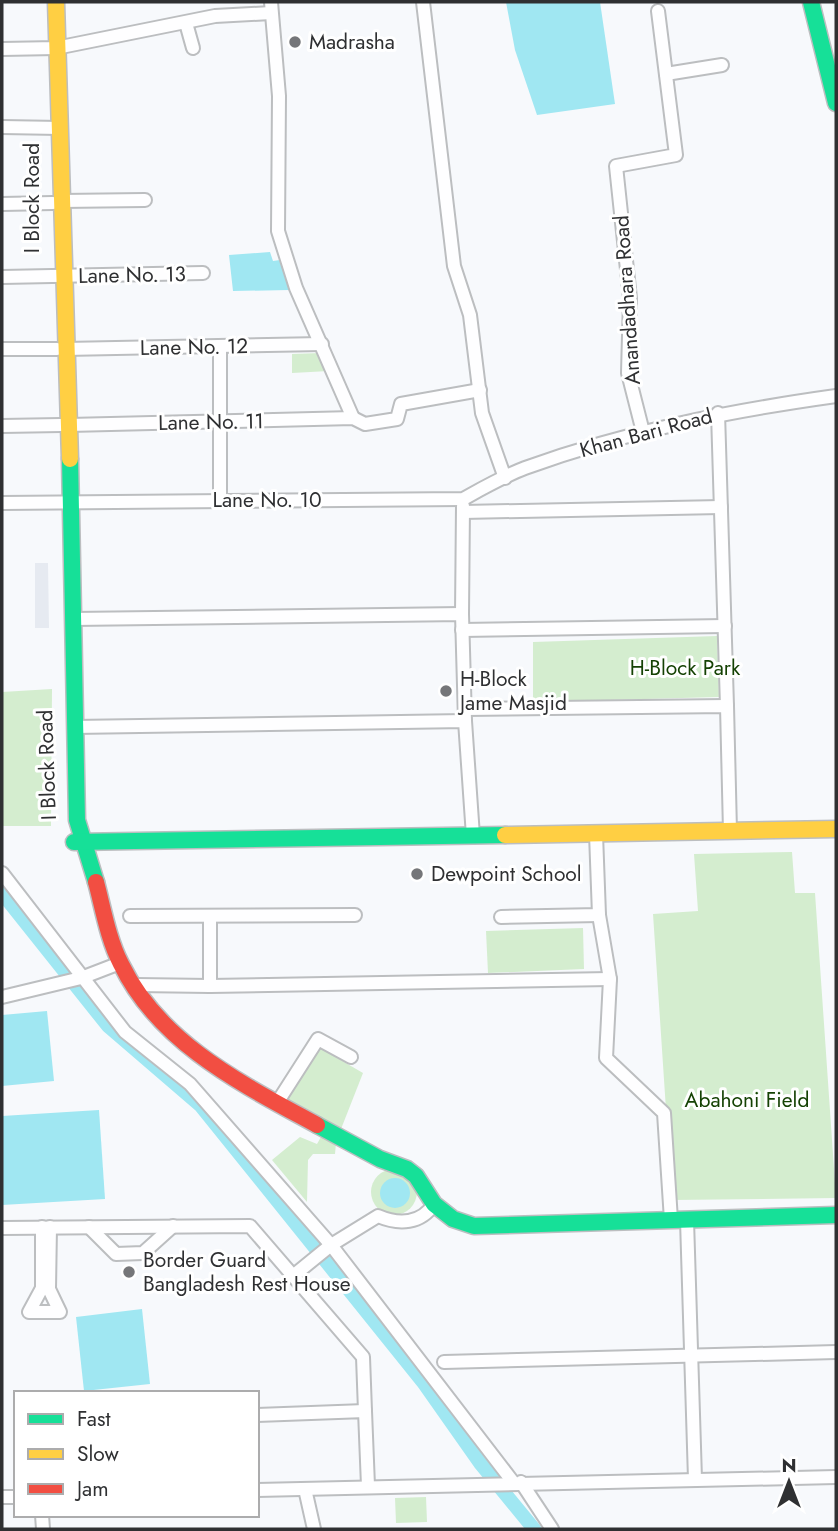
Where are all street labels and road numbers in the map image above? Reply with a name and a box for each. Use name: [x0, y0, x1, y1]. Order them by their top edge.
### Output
street label: I Block Road: [17, 143, 47, 253]
street label: Anandadhara Road: [606, 214, 648, 386]
street label: Lane No. 13: [78, 259, 186, 291]
street label: Lane No. 12: [140, 331, 248, 363]
street label: Khan Bari Road: [576, 401, 716, 465]
street label: Lane No. 11: [158, 406, 264, 438]
street label: Lane No. 10: [212, 485, 322, 515]
street label: I Block Road: [30, 709, 64, 821]

